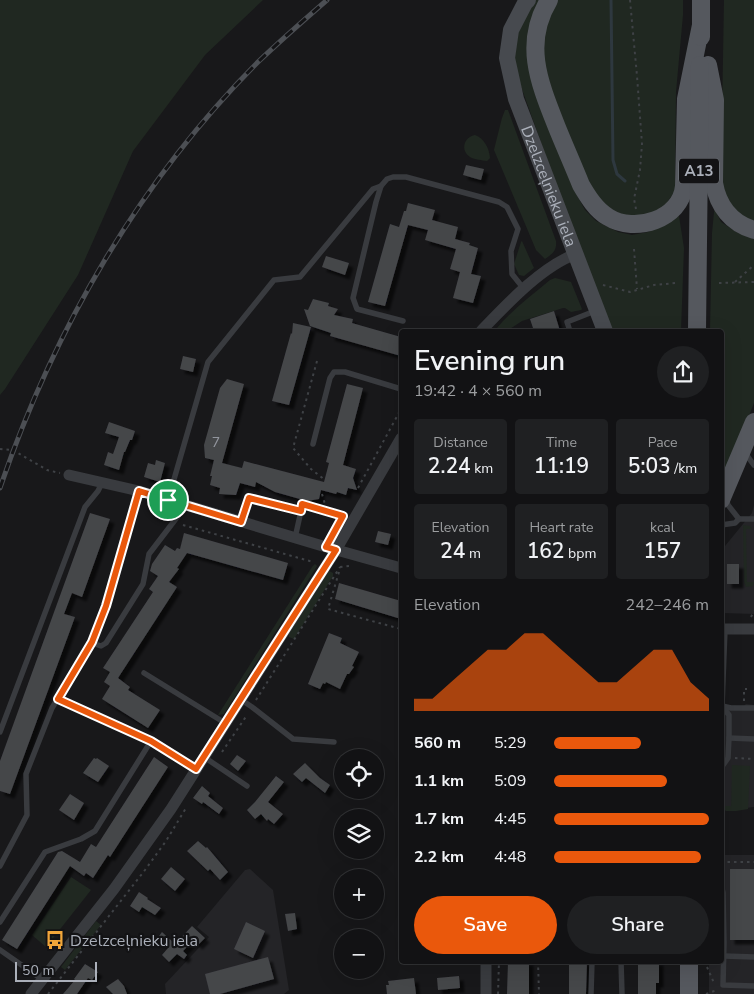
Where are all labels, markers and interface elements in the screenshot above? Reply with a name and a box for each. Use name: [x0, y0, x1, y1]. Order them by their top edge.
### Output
street label: Dzelzceļnieku iela: [515, 123, 582, 250]
road number: A13: [679, 158, 719, 184]
text: Evening run: [414, 342, 565, 380]
button: share: [657, 346, 709, 398]
text: 19:42 · 4 × 560 m: [414, 380, 542, 402]
house number: 7: [212, 433, 220, 452]
text: Distance: [433, 433, 488, 452]
text: Time: [546, 433, 577, 452]
text: Pace: [648, 433, 677, 452]
text: 2.24: [428, 452, 471, 480]
text: 11:19: [534, 452, 589, 480]
text: 5:03: [628, 452, 671, 480]
text: km: [471, 459, 493, 478]
text: /km: [671, 459, 697, 478]
pin: [147, 479, 189, 521]
icon: arrive: [154, 486, 182, 514]
text: Elevation: [432, 518, 489, 537]
text: Heart rate: [529, 518, 594, 537]
text: kcal: [650, 518, 675, 537]
text: 24: [440, 537, 465, 565]
text: 162: [527, 537, 564, 565]
text: 157: [644, 537, 681, 565]
text: m: [465, 544, 481, 563]
text: bpm: [564, 544, 596, 563]
text: Elevation: [414, 594, 480, 616]
text: 242–246 m: [626, 594, 709, 616]
text: 560 m: [414, 732, 461, 754]
text: 5:29: [494, 732, 526, 754]
map controls: [334, 749, 384, 979]
button: locate: [334, 749, 384, 799]
text: 1.1 km: [414, 770, 464, 792]
text: 5:09: [494, 770, 526, 792]
text: 1.7 km: [414, 808, 464, 830]
text: 4:45: [494, 808, 526, 830]
button: layers: [334, 809, 384, 859]
text: 2.2 km: [414, 846, 464, 868]
text: 4:48: [494, 846, 526, 868]
button: +: [334, 869, 384, 919]
button: Save: [414, 896, 557, 954]
button: Share: [567, 896, 709, 954]
bus stop icon: Dzelzceļnieku iela: [44, 929, 66, 951]
button: −: [334, 929, 384, 979]
place label: Dzelzceļnieku iela: [70, 930, 198, 952]
scale bar: [15, 959, 98, 982]
text: 50 m: [22, 961, 54, 980]

